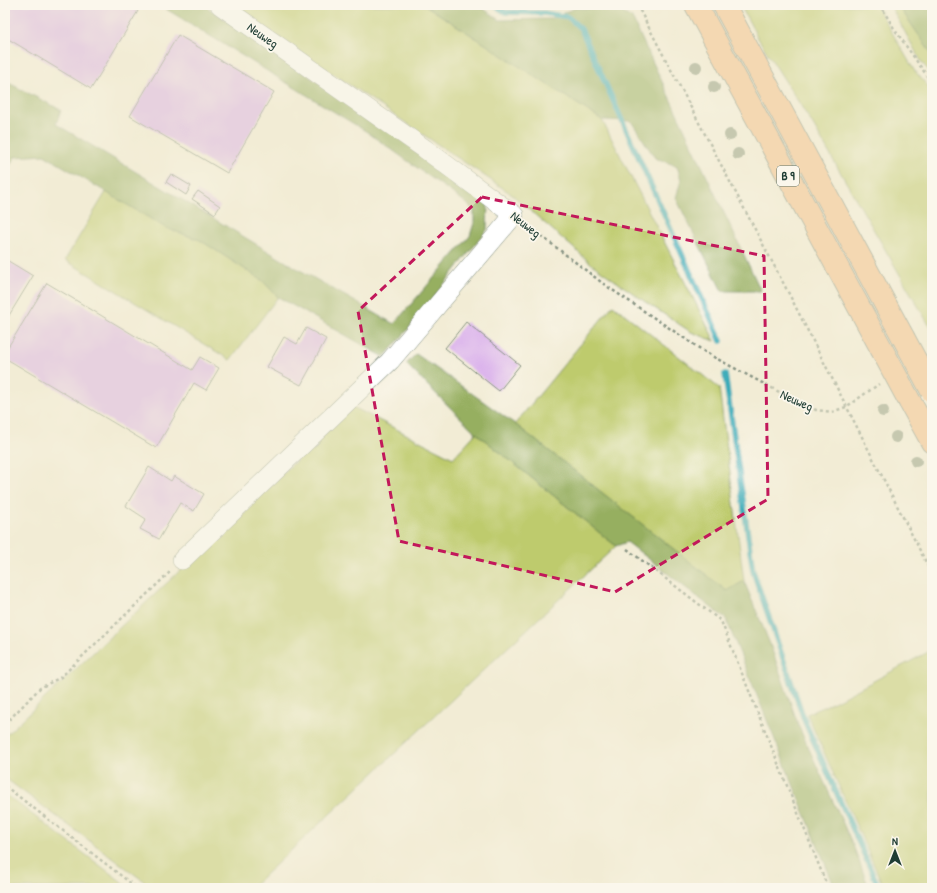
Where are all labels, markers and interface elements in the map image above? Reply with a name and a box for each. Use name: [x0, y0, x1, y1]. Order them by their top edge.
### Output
street label: Neuweg: [244, 18, 282, 52]
road number: B 9: [777, 166, 799, 186]
street label: Neuweg: [507, 206, 545, 242]
street label: Neuweg: [778, 385, 817, 415]
north arrow: [875, 831, 915, 871]
text: N: [892, 834, 898, 848]

